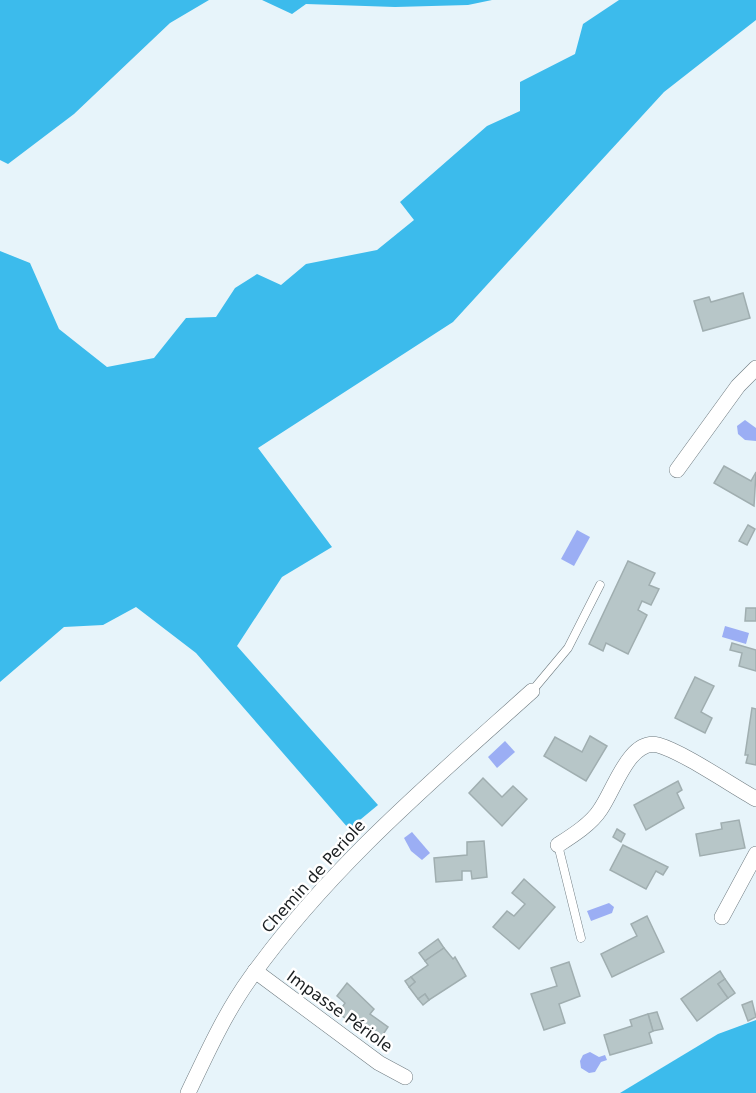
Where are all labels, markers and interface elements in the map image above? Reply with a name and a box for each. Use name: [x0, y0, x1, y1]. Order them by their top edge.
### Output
street label: Chemin de Periole: [258, 816, 369, 937]
street label: Impasse Périole: [283, 967, 396, 1056]

